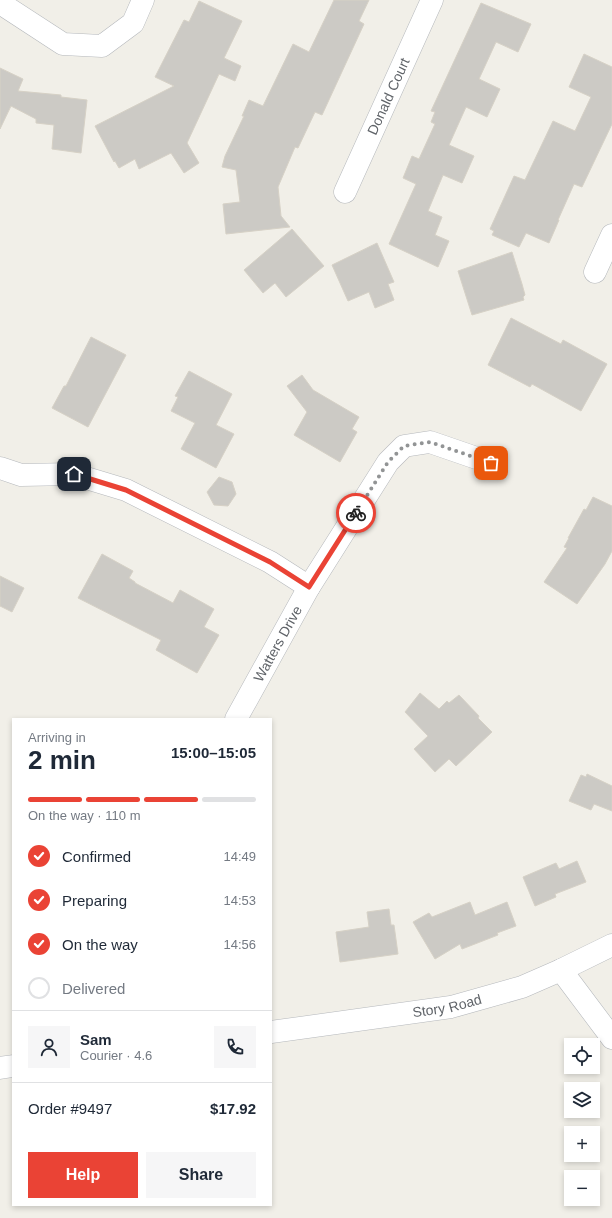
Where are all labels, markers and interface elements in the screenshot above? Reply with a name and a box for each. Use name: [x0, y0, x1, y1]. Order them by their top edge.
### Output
street label: Donald Court: [364, 55, 413, 137]
pin: [474, 446, 508, 480]
icon: bag: [480, 452, 502, 474]
pin: [57, 457, 91, 491]
icon: home: [63, 463, 85, 485]
courier: [336, 493, 376, 533]
icon: bike: [345, 502, 367, 524]
street label: Watters Drive: [250, 603, 305, 685]
text: Arriving in: [28, 730, 86, 745]
text: 15:00–15:05: [171, 744, 256, 761]
text: 2 min: [28, 745, 96, 775]
text: On the way · 110 m: [28, 808, 140, 823]
icon: check: [28, 845, 50, 867]
text: Confirmed: [62, 848, 131, 865]
text: 14:49: [223, 849, 256, 864]
icon: check: [28, 889, 50, 911]
text: Preparing: [62, 892, 127, 909]
text: 14:53: [223, 893, 256, 908]
icon: check: [28, 933, 50, 955]
text: On the way: [62, 936, 138, 953]
text: 14:56: [223, 937, 256, 952]
text: Delivered: [62, 980, 125, 997]
street label: Story Road: [411, 991, 483, 1020]
button: person: [28, 1026, 70, 1068]
button: phone: [214, 1026, 256, 1068]
text: Sam: [80, 1031, 112, 1048]
map controls: [564, 1038, 600, 1206]
button: locate: [564, 1038, 600, 1074]
text: Courier · 4.6: [80, 1048, 152, 1063]
button: layers: [564, 1082, 600, 1118]
text: Order #9497: [28, 1100, 112, 1117]
text: $17.92: [210, 1100, 256, 1117]
button: +: [564, 1126, 600, 1162]
button: Help: [28, 1152, 138, 1198]
button: Share: [146, 1152, 256, 1198]
button: −: [564, 1170, 600, 1206]

